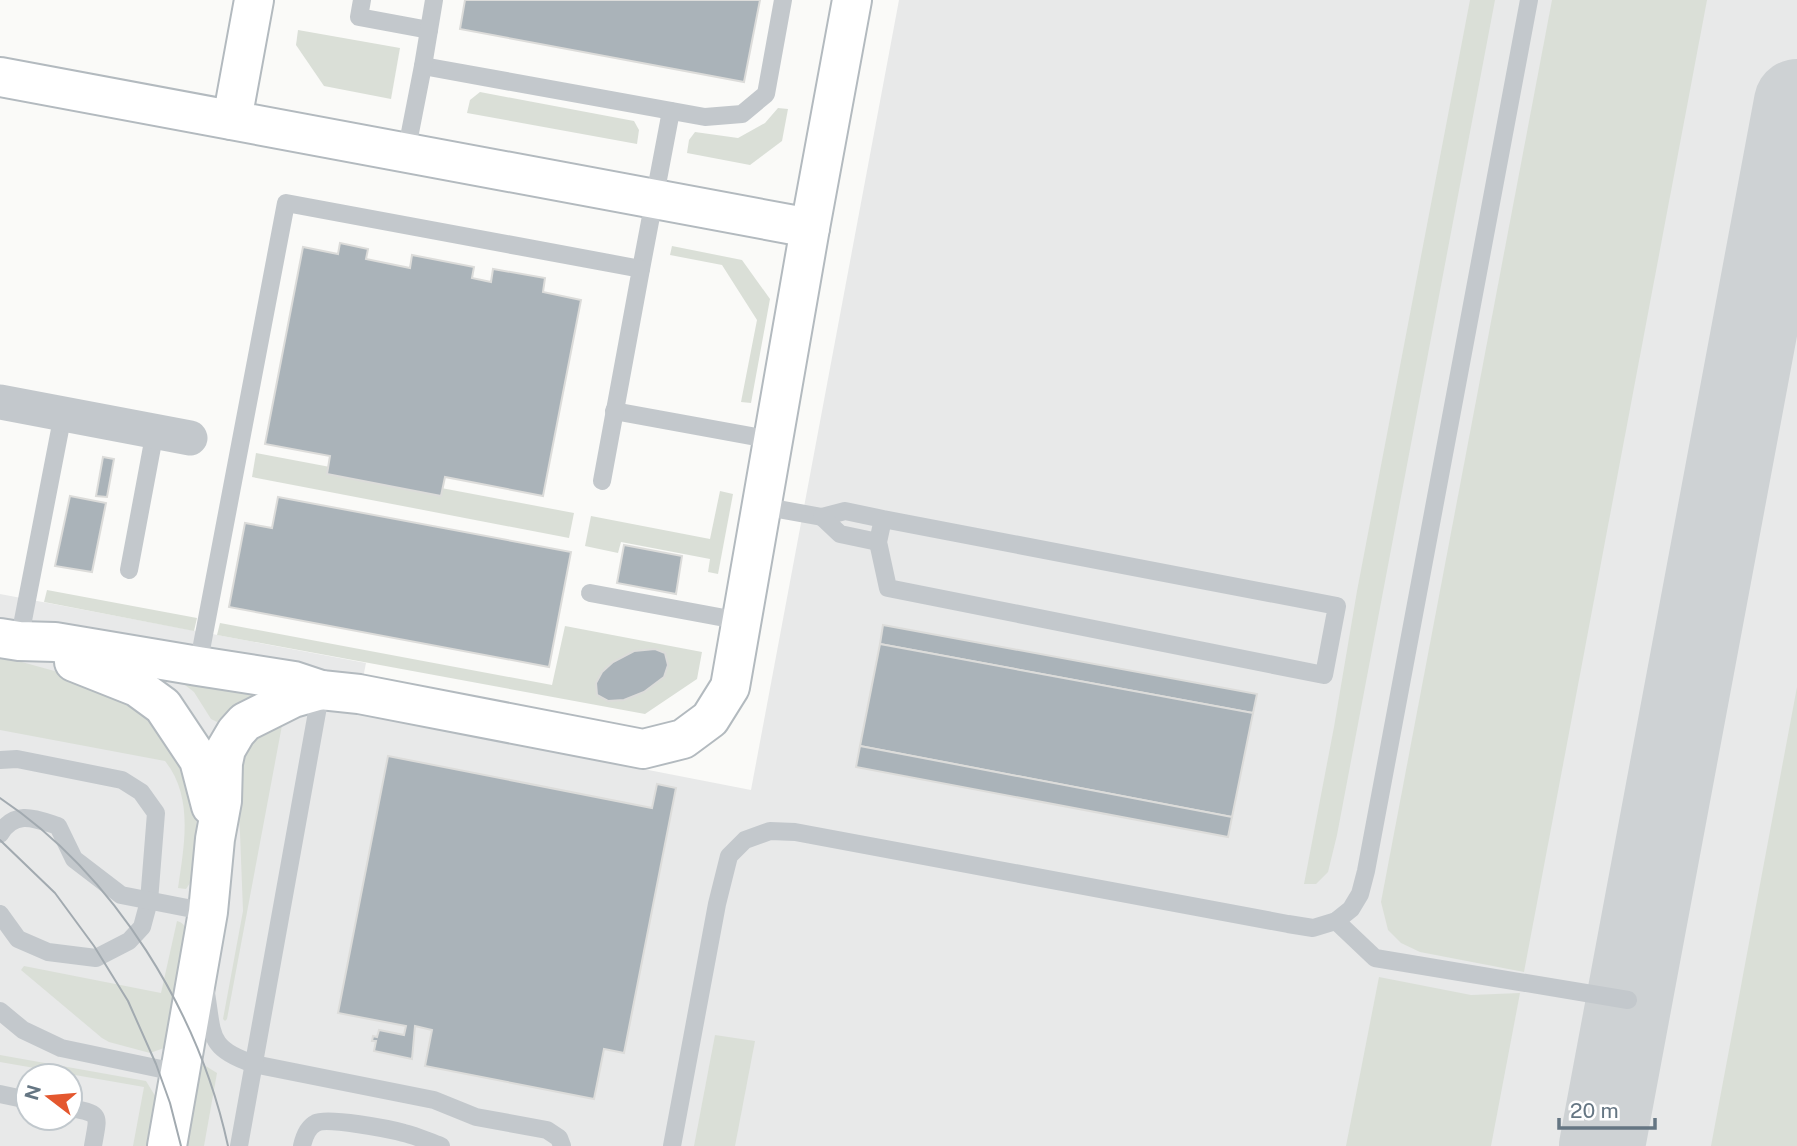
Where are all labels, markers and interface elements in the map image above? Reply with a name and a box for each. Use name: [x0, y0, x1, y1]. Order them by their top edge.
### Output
north arrow: [14, 1062, 84, 1132]
text: N: [20, 1082, 45, 1102]
scale bar: [1559, 1086, 1655, 1130]
text: 20 m: [1570, 1098, 1619, 1123]

